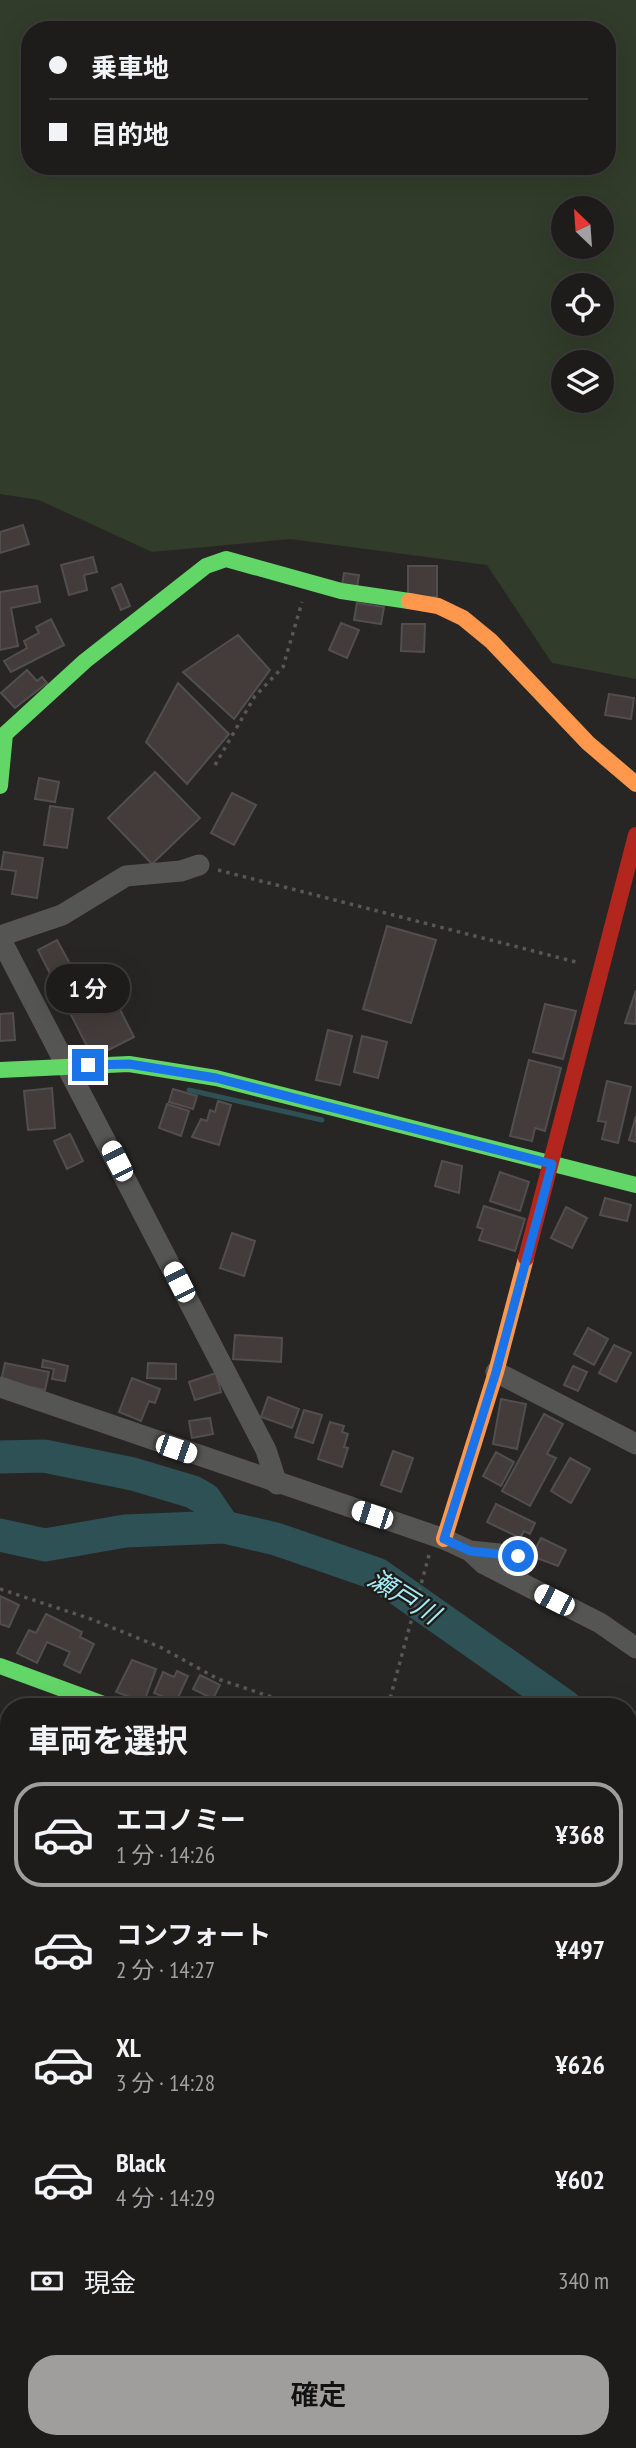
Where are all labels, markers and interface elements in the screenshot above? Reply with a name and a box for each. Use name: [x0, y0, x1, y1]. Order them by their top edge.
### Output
text: 乗車地: [91, 51, 169, 84]
text: 目的地: [91, 118, 169, 151]
north arrow: [551, 196, 614, 259]
map controls: [551, 196, 614, 413]
button: locate: [551, 273, 614, 336]
button: layers: [551, 350, 614, 413]
callout: 1 分: [46, 964, 130, 1012]
text: 1 分: [69, 974, 107, 1003]
route end: [72, 1049, 104, 1081]
car: [99, 1138, 136, 1184]
car: [161, 1259, 198, 1305]
car: [153, 1432, 200, 1466]
car: [349, 1499, 396, 1531]
route start: [502, 1540, 534, 1572]
water label: 瀬戸川: [362, 1561, 448, 1632]
car: [531, 1581, 578, 1619]
text: 車両を選択: [28, 1719, 188, 1761]
icon: car: [32, 1803, 95, 1866]
text: エコノミー: [116, 1803, 246, 1836]
text: ¥368: [555, 1818, 605, 1851]
text: 1 分 · 14:26: [116, 1840, 215, 1869]
icon: car: [32, 1918, 95, 1981]
text: コンフォート: [116, 1918, 271, 1951]
text: ¥497: [555, 1933, 605, 1966]
text: 2 分 · 14:27: [116, 1955, 215, 1984]
text: XL: [116, 2031, 141, 2064]
icon: car: [32, 2033, 95, 2096]
text: ¥626: [555, 2048, 605, 2081]
text: 3 分 · 14:28: [116, 2068, 215, 2097]
text: Black: [116, 2146, 166, 2179]
icon: car: [32, 2148, 95, 2211]
text: ¥602: [555, 2163, 605, 2196]
text: 4 分 · 14:29: [116, 2183, 215, 2212]
icon: cash: [28, 2262, 66, 2300]
text: 現金: [84, 2266, 136, 2299]
text: 340 m: [558, 2266, 609, 2295]
button: 確定: [28, 2355, 609, 2435]

